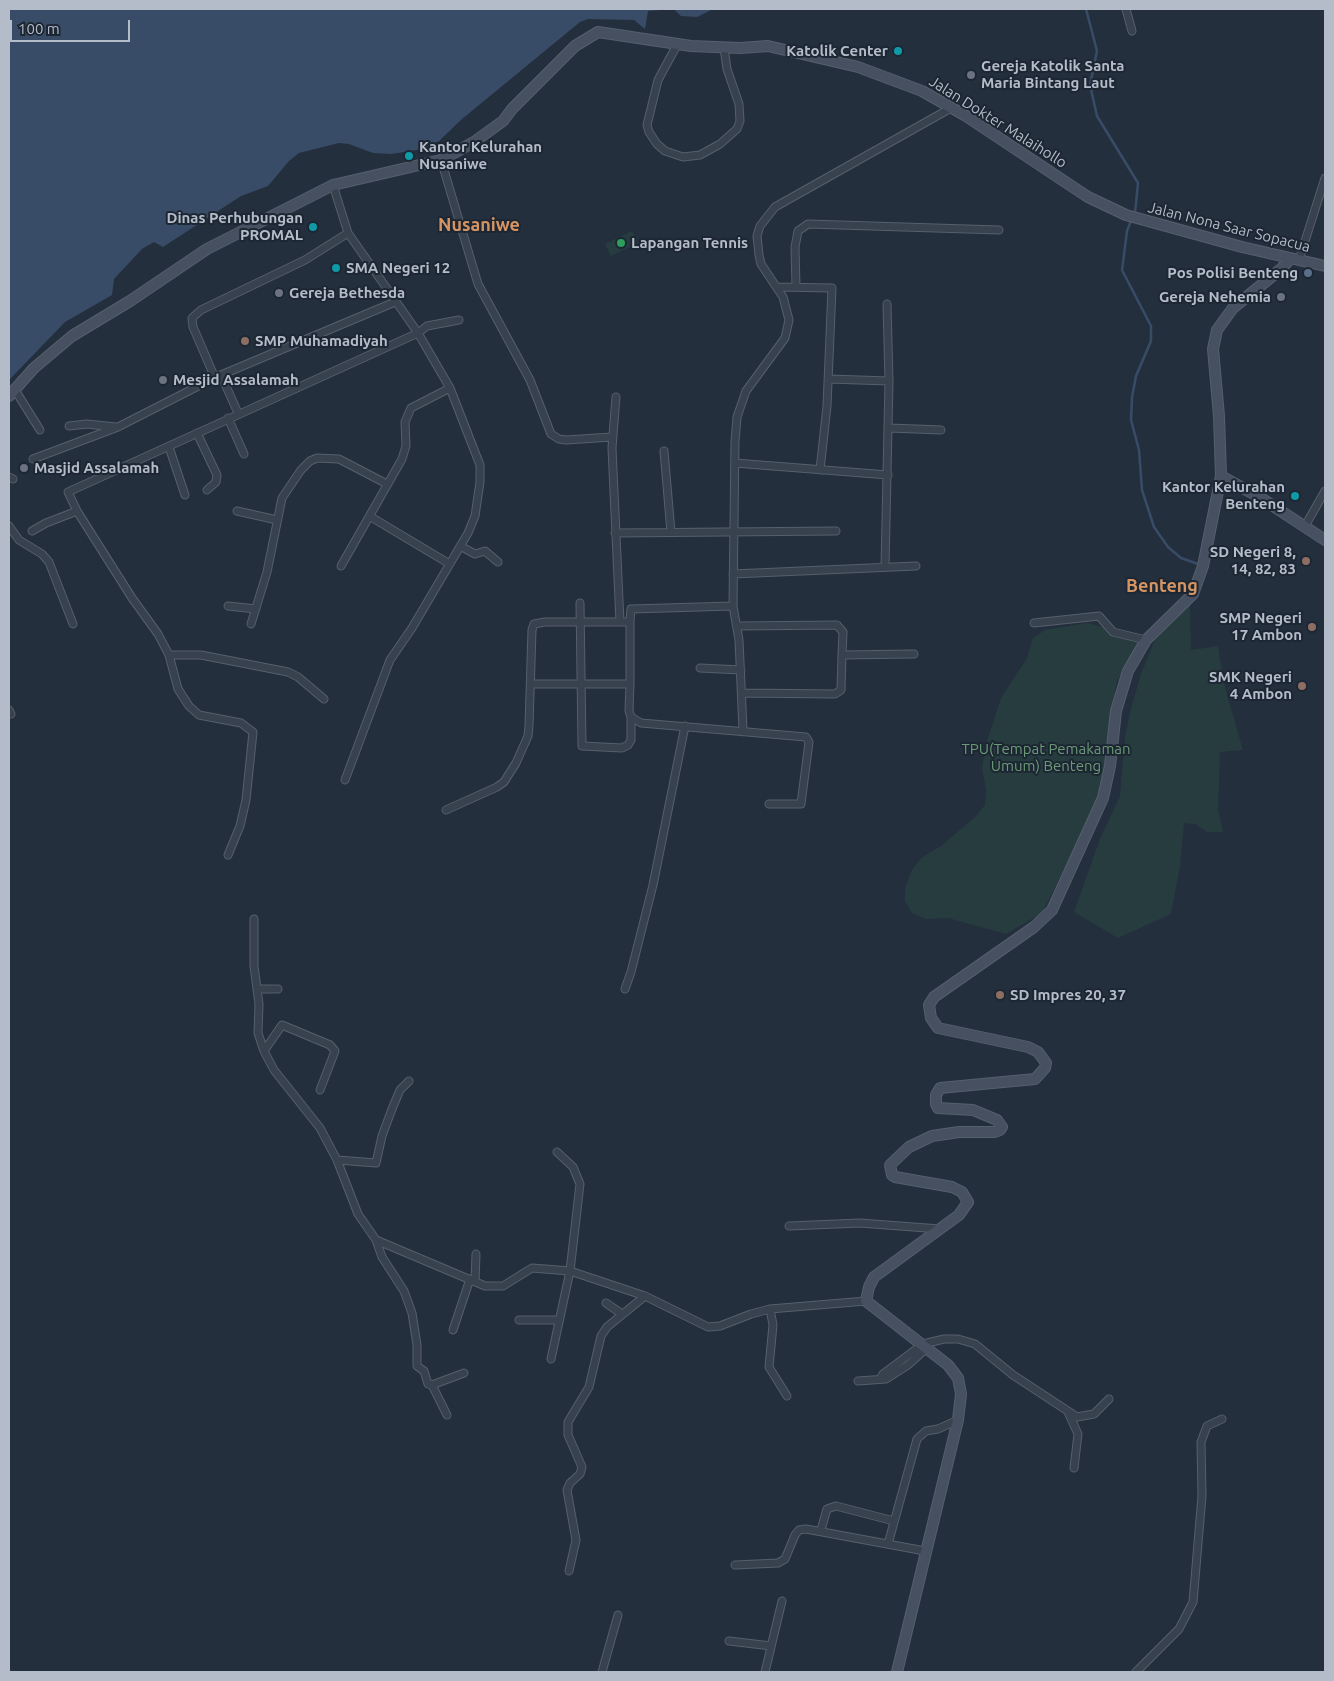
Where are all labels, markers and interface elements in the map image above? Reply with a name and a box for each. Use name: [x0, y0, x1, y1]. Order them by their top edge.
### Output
scale bar: [12, 10, 132, 42]
text: 100 m: [18, 20, 60, 37]
place label: Katolik Center: [786, 42, 888, 60]
marker: Katolik Center: [892, 45, 904, 57]
place label: Gereja Katolik Santa Maria Bintang Laut: [981, 57, 1124, 92]
marker: Gereja Katolik Santa Maria Bintang Laut: [965, 69, 977, 81]
street label: Jalan Dokter Malaihollo: [926, 72, 1070, 172]
place label: Kantor Kelurahan Nusaniwe: [419, 138, 542, 173]
marker: Kantor Kelurahan Nusaniwe: [403, 150, 415, 162]
street label: Jalan Nona Saar Sopacua: [1146, 198, 1312, 256]
place label: Dinas Perhubungan PROMAL: [166, 209, 303, 244]
district label: Nusaniwe: [438, 214, 520, 236]
marker: Dinas Perhubungan PROMAL: [307, 221, 319, 233]
place label: Lapangan Tennis: [631, 234, 748, 252]
marker: Lapangan Tennis: [615, 237, 627, 249]
place label: SMA Negeri 12: [346, 259, 450, 277]
marker: SMA Negeri 12: [330, 262, 342, 274]
place label: Pos Polisi Benteng: [1167, 264, 1298, 282]
marker: Pos Polisi Benteng: [1302, 267, 1314, 279]
place label: Gereja Bethesda: [289, 284, 405, 302]
marker: Gereja Bethesda: [273, 287, 285, 299]
place label: Gereja Nehemia: [1159, 288, 1271, 306]
marker: Gereja Nehemia: [1275, 291, 1287, 303]
place label: SMP Muhamadiyah: [255, 332, 388, 350]
marker: SMP Muhamadiyah: [239, 335, 251, 347]
place label: Mesjid Assalamah: [173, 371, 299, 389]
marker: Mesjid Assalamah: [157, 374, 169, 386]
place label: Masjid Assalamah: [34, 459, 159, 477]
marker: Masjid Assalamah: [18, 462, 30, 474]
place label: Kantor Kelurahan Benteng: [1162, 478, 1285, 513]
marker: Kantor Kelurahan Benteng: [1289, 490, 1301, 502]
place label: SD Negeri 8, 14, 82, 83: [1210, 543, 1296, 578]
marker: SD Negeri 8, 14, 82, 83: [1300, 555, 1312, 567]
district label: Benteng: [1126, 575, 1198, 597]
place label: SMP Negeri 17 Ambon: [1219, 609, 1302, 644]
marker: SMP Negeri 17 Ambon: [1306, 621, 1318, 633]
place label: SMK Negeri 4 Ambon: [1209, 668, 1292, 703]
marker: SMK Negeri 4 Ambon: [1296, 680, 1308, 692]
park label: TPU(Tempat Pemakaman Umum) Benteng: [961, 740, 1131, 775]
place label: SD Impres 20, 37: [1010, 986, 1126, 1004]
marker: SD Impres 20, 37: [994, 989, 1006, 1001]

